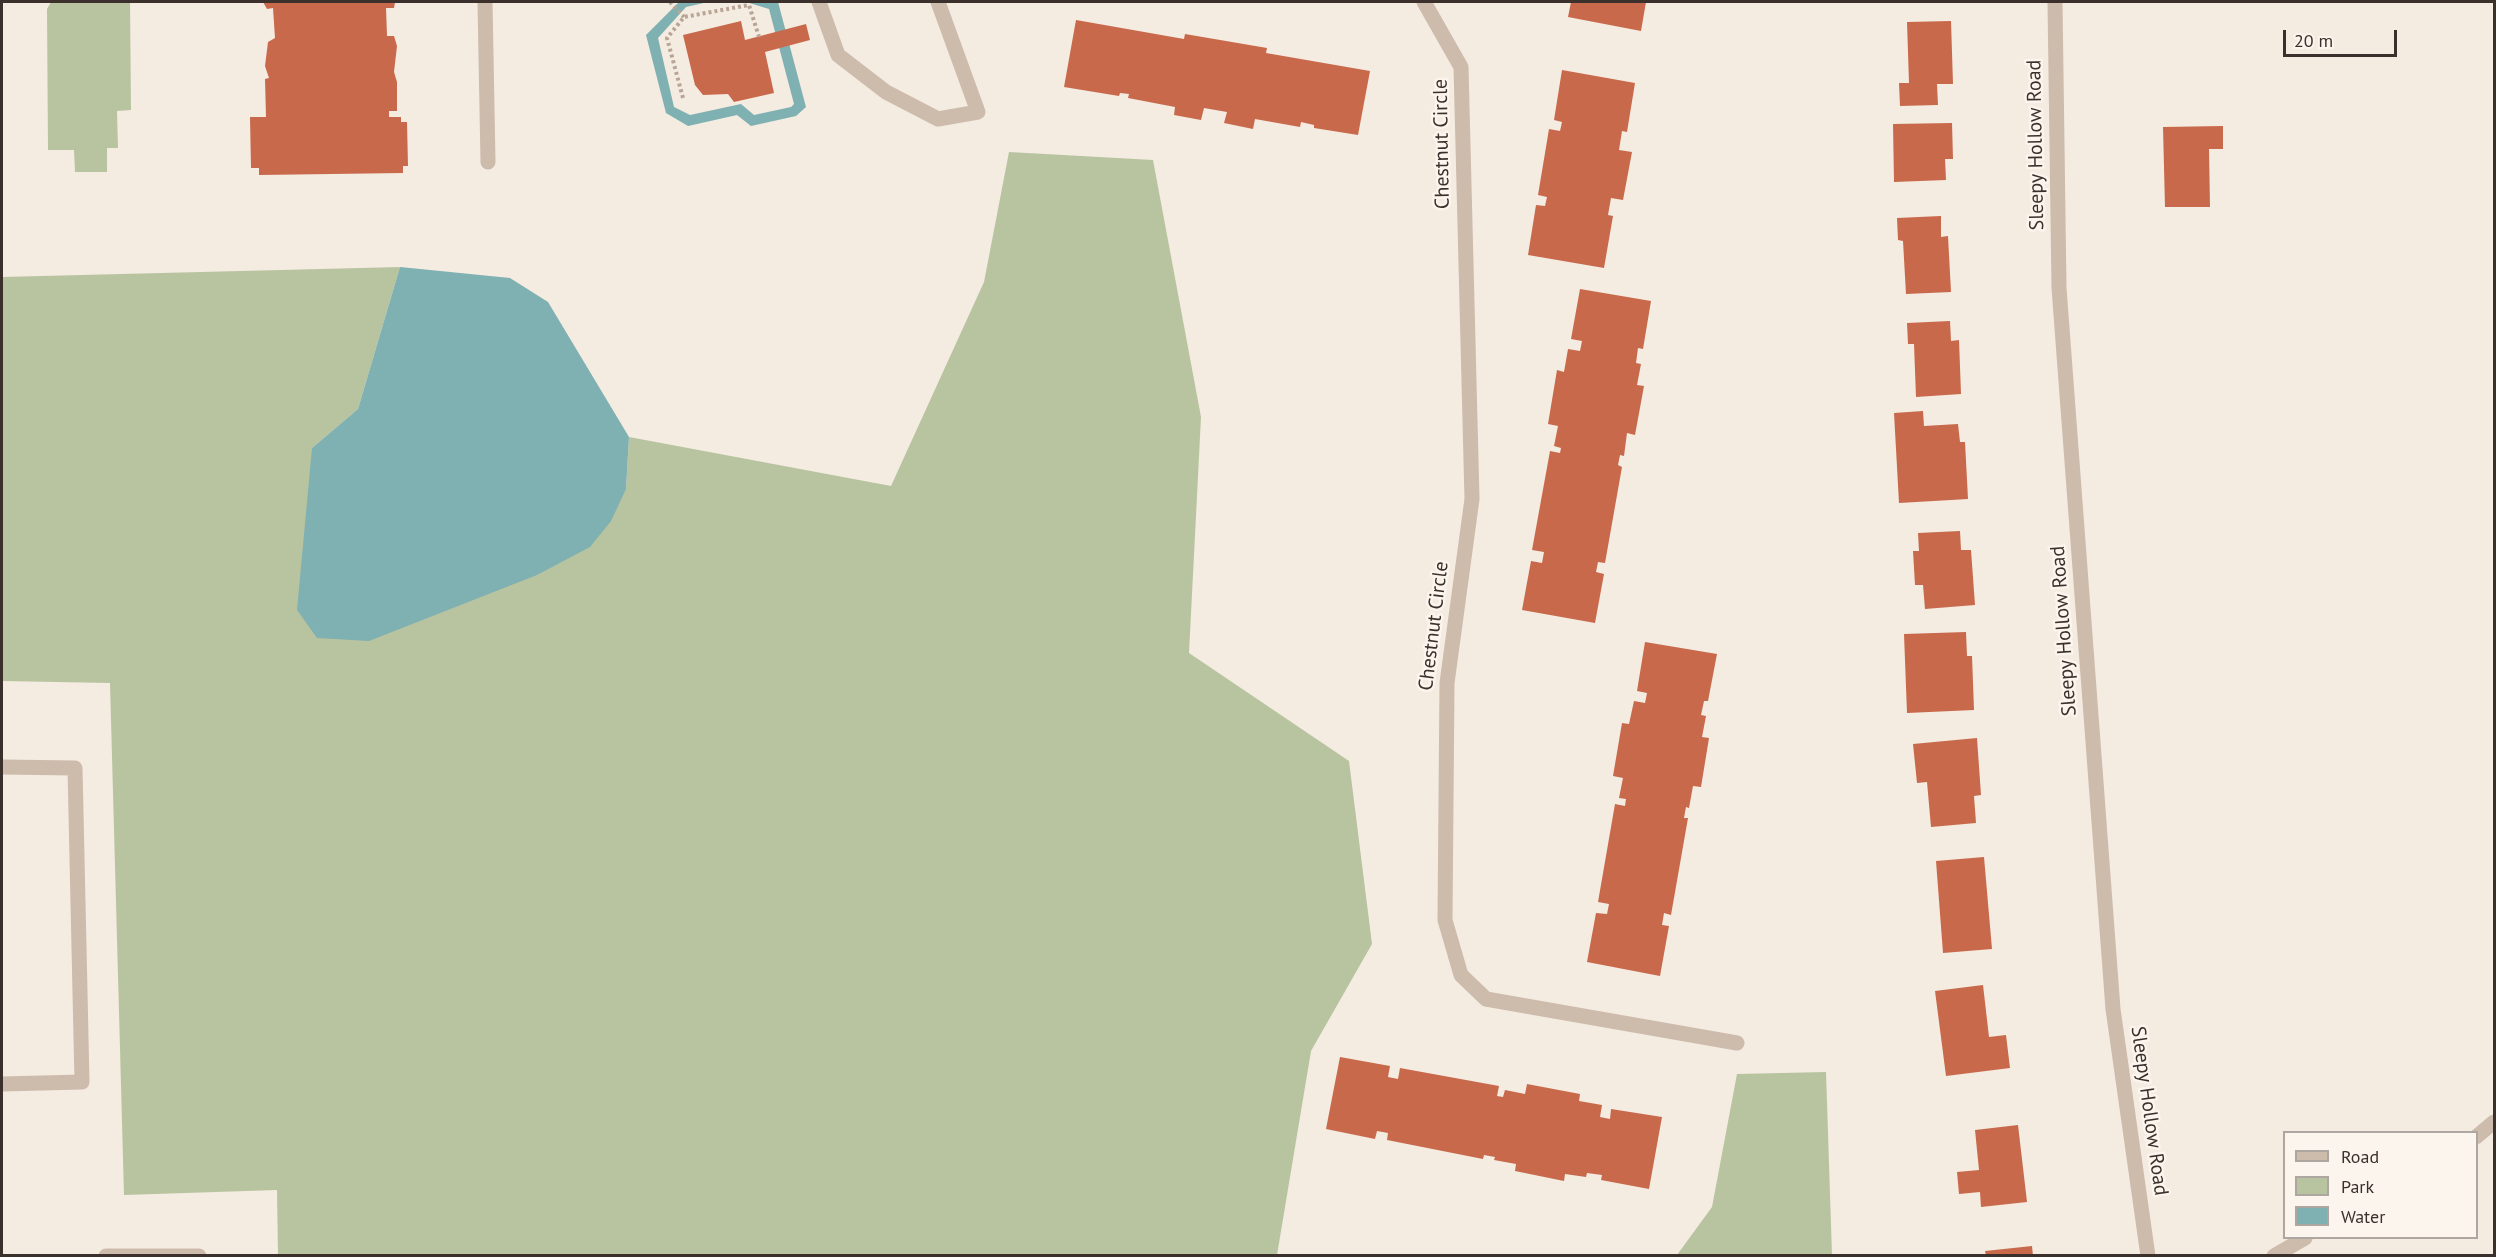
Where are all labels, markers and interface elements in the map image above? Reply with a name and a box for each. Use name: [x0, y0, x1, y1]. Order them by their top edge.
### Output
scale bar: [2286, 18, 2400, 56]
text: 20 m: [2294, 29, 2333, 52]
street label: Sleepy Hollow Road: [2023, 60, 2049, 230]
street label: Chestnut Circle: [1429, 79, 1455, 209]
street label: Sleepy Hollow Road: [2046, 545, 2082, 717]
street label: Chestnut Circle: [1414, 560, 1454, 692]
street label: Sleepy Hollow Road: [2125, 1025, 2173, 1197]
legend: [2283, 1131, 2478, 1239]
text: Road: [2341, 1145, 2379, 1168]
text: Park: [2341, 1175, 2374, 1198]
text: Water: [2341, 1205, 2385, 1228]

